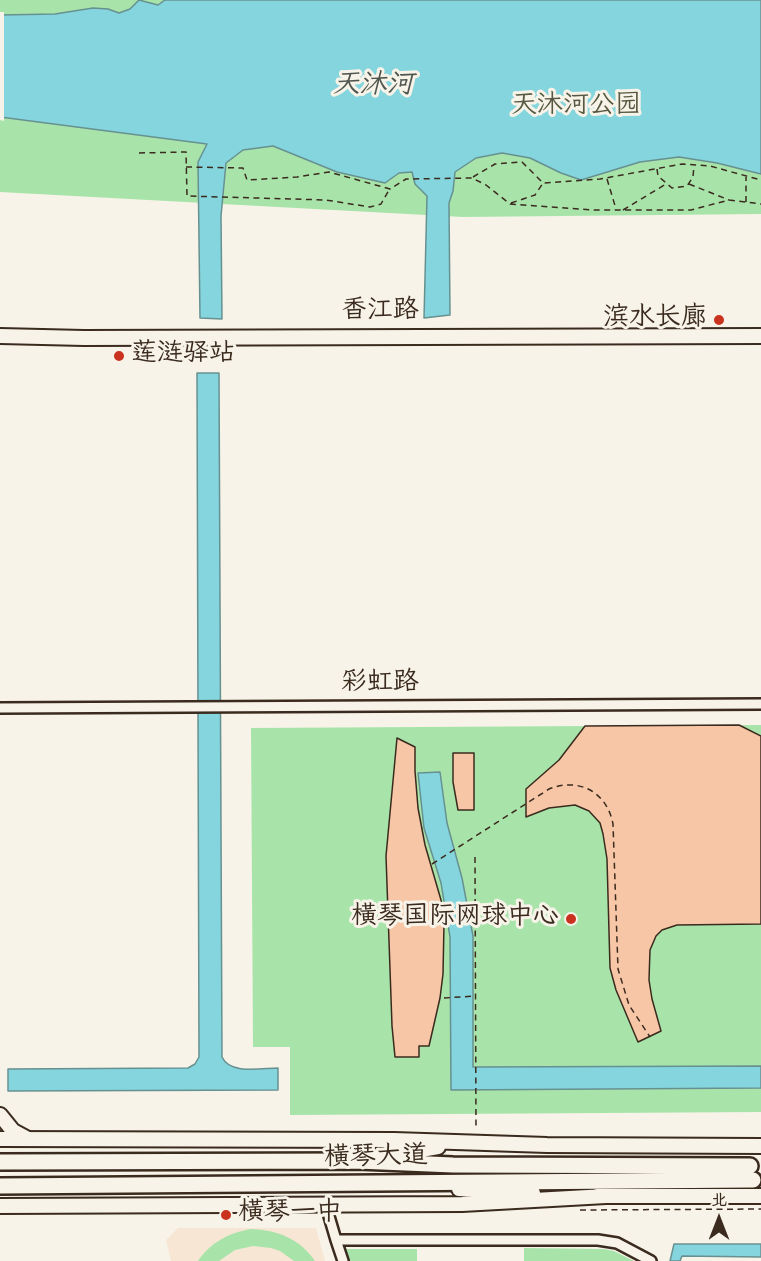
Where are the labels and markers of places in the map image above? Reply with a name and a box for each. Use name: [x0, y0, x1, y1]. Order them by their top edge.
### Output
place label: 滨水长廊: [603, 304, 707, 336]
marker: 滨水长廊: [712, 313, 726, 327]
place label: 莲涟驿站: [131, 340, 235, 372]
marker: 莲涟驿站: [112, 349, 126, 363]
place label: 横琴国际网球中心: [351, 903, 559, 935]
marker: 横琴国际网球中心: [564, 912, 578, 926]
place label: 横琴一中: [238, 1199, 342, 1231]
marker: 横琴一中: [219, 1208, 233, 1222]

